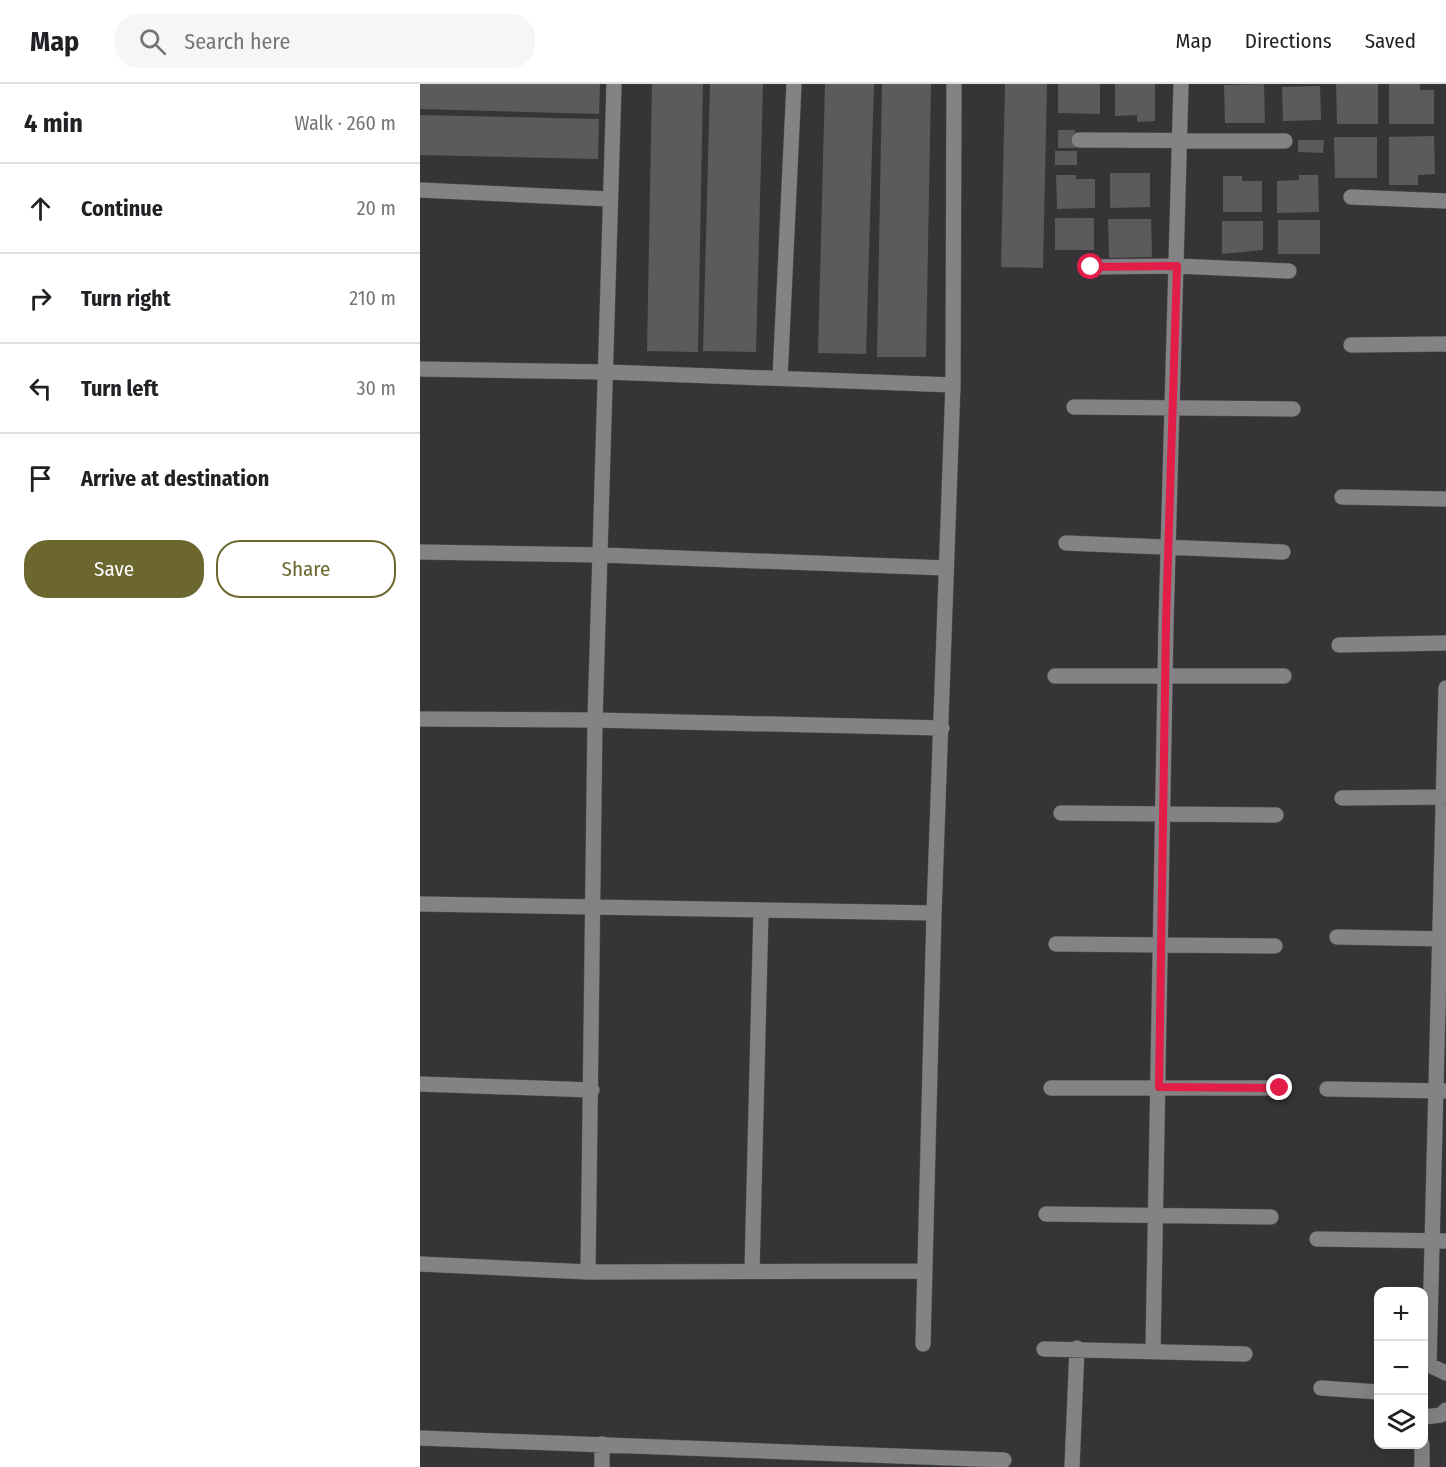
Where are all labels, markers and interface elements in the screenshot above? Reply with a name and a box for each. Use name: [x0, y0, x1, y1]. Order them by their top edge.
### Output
search box: [115, 14, 535, 68]
text: Map: [30, 25, 79, 58]
icon: search: [136, 25, 169, 58]
text: Search here: [184, 28, 290, 55]
text: Map: [1175, 28, 1212, 54]
text: Directions: [1245, 28, 1332, 54]
text: Saved: [1365, 28, 1416, 54]
text: 4 min: [24, 108, 83, 139]
text: Walk · 260 m: [295, 111, 396, 135]
icon: ahead: [24, 192, 57, 225]
text: Continue: [81, 195, 163, 222]
text: 20 m: [357, 196, 396, 220]
route start: [1077, 253, 1103, 279]
icon: right: [24, 282, 57, 315]
text: Turn right: [81, 285, 170, 312]
text: 210 m: [349, 286, 396, 310]
icon: left: [24, 372, 57, 405]
text: Turn left: [81, 375, 159, 402]
text: 30 m: [356, 376, 396, 400]
icon: arrive: [24, 462, 57, 495]
text: Arrive at destination: [81, 465, 269, 492]
button: Save: [24, 540, 204, 598]
button: Share: [216, 540, 396, 598]
route end: [1266, 1074, 1292, 1100]
map controls: [1374, 1287, 1428, 1449]
button: +: [1374, 1287, 1428, 1341]
button: −: [1374, 1341, 1428, 1395]
button: layers: [1374, 1395, 1428, 1449]

